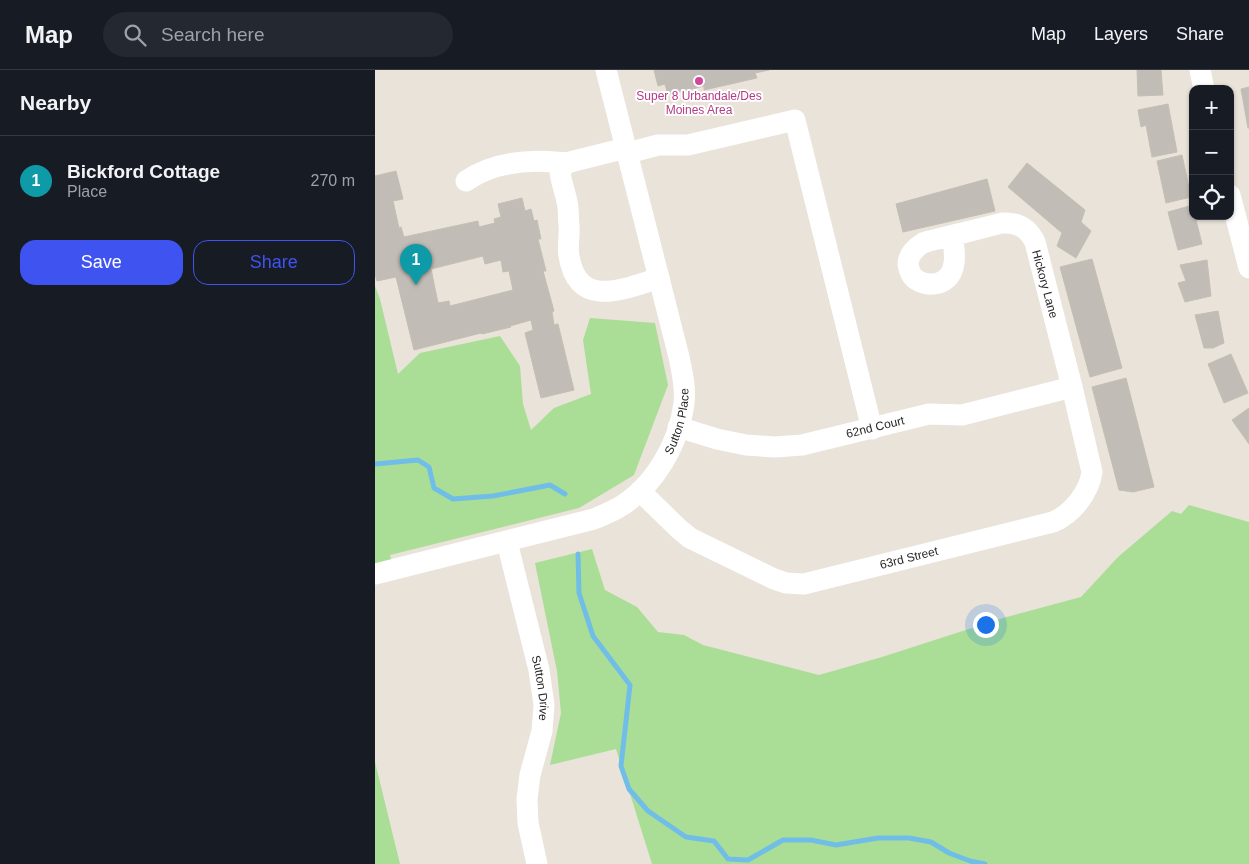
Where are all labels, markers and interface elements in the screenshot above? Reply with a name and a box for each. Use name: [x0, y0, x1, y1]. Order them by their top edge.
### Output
search box: [103, 12, 453, 57]
text: Map: [25, 21, 73, 48]
icon: search: [121, 21, 149, 49]
text: Search here: [161, 24, 265, 45]
text: Map: [1031, 24, 1066, 44]
text: Layers: [1094, 24, 1148, 44]
text: Share: [1176, 24, 1224, 44]
marker: Super 8 Urbandale/Des Moines Area: [693, 75, 705, 87]
map controls: [1189, 85, 1234, 220]
button: +: [1189, 85, 1234, 130]
place label: Super 8 Urbandale/Des Moines Area: [636, 89, 762, 117]
text: Nearby: [20, 91, 91, 114]
button: −: [1189, 130, 1234, 175]
text: Bickford Cottage: [67, 161, 220, 182]
text: 1: [32, 172, 40, 189]
text: 270 m: [311, 172, 355, 189]
button: locate: [1189, 175, 1234, 220]
text: Place: [67, 183, 107, 200]
button: Save: [20, 240, 183, 285]
button: Share: [193, 240, 355, 285]
pin: 1: [400, 244, 432, 285]
street label: Hickory Lane: [1029, 248, 1061, 320]
street label: Sutton Place: [662, 388, 692, 457]
street label: 62nd Court: [845, 413, 906, 441]
street label: 63rd Street: [878, 544, 940, 572]
your location: [973, 612, 999, 638]
street label: Sutton Drive: [529, 654, 551, 722]

